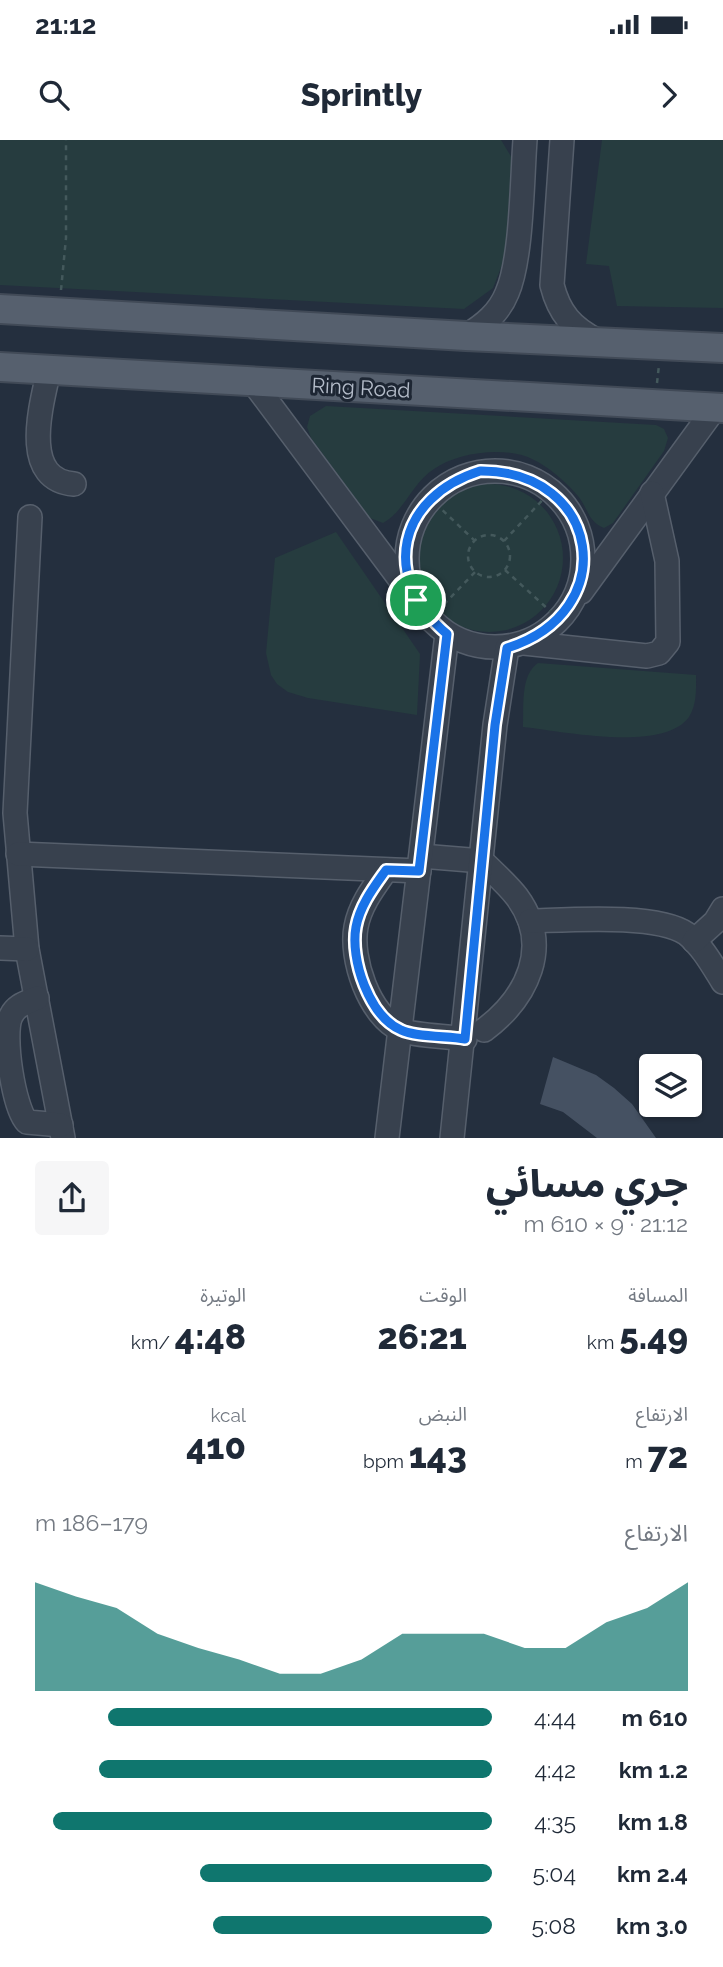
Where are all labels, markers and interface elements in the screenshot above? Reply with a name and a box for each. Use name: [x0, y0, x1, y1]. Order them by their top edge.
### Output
text: 21:12: [35, 10, 96, 40]
icon: search: [35, 76, 73, 114]
text: Sprintly: [301, 76, 422, 113]
icon: forward: [650, 76, 688, 114]
street label: Ring Road: [311, 372, 411, 403]
pin: [386, 570, 446, 630]
icon: arrive: [397, 581, 435, 619]
map controls: [639, 1054, 702, 1117]
button: layers: [639, 1054, 702, 1117]
button: share: [35, 1161, 109, 1235]
text: جري مسائي: [486, 1161, 688, 1206]
text: 21:12 · 9 × 610 m: [523, 1210, 688, 1237]
text: الوتيرة: [200, 1284, 246, 1306]
text: الوقت: [419, 1284, 467, 1306]
text: المسافة: [628, 1284, 688, 1306]
text: 4:48: [175, 1316, 246, 1357]
text: 26:21: [377, 1316, 467, 1357]
text: 5.49: [619, 1316, 688, 1357]
text: /km: [131, 1331, 175, 1353]
text: km: [587, 1331, 619, 1353]
text: النبض: [419, 1403, 467, 1425]
text: الارتفاع: [636, 1403, 688, 1425]
text: kcal: [210, 1404, 246, 1426]
text: 410: [186, 1426, 246, 1467]
text: 143: [409, 1435, 467, 1476]
text: 72: [648, 1435, 688, 1476]
text: bpm: [363, 1450, 409, 1472]
text: m: [625, 1450, 648, 1472]
text: 179–186 m: [35, 1509, 148, 1536]
text: الارتفاع: [625, 1519, 688, 1546]
text: 4:44: [534, 1704, 576, 1731]
text: 610 m: [622, 1704, 688, 1731]
text: 4:42: [535, 1756, 576, 1783]
text: 1.2 km: [619, 1756, 688, 1783]
text: 4:35: [534, 1808, 576, 1835]
text: 1.8 km: [618, 1808, 688, 1835]
text: 5:04: [533, 1860, 576, 1887]
text: 2.4 km: [617, 1860, 688, 1887]
text: 5:08: [531, 1912, 576, 1939]
text: 3.0 km: [616, 1912, 688, 1939]

